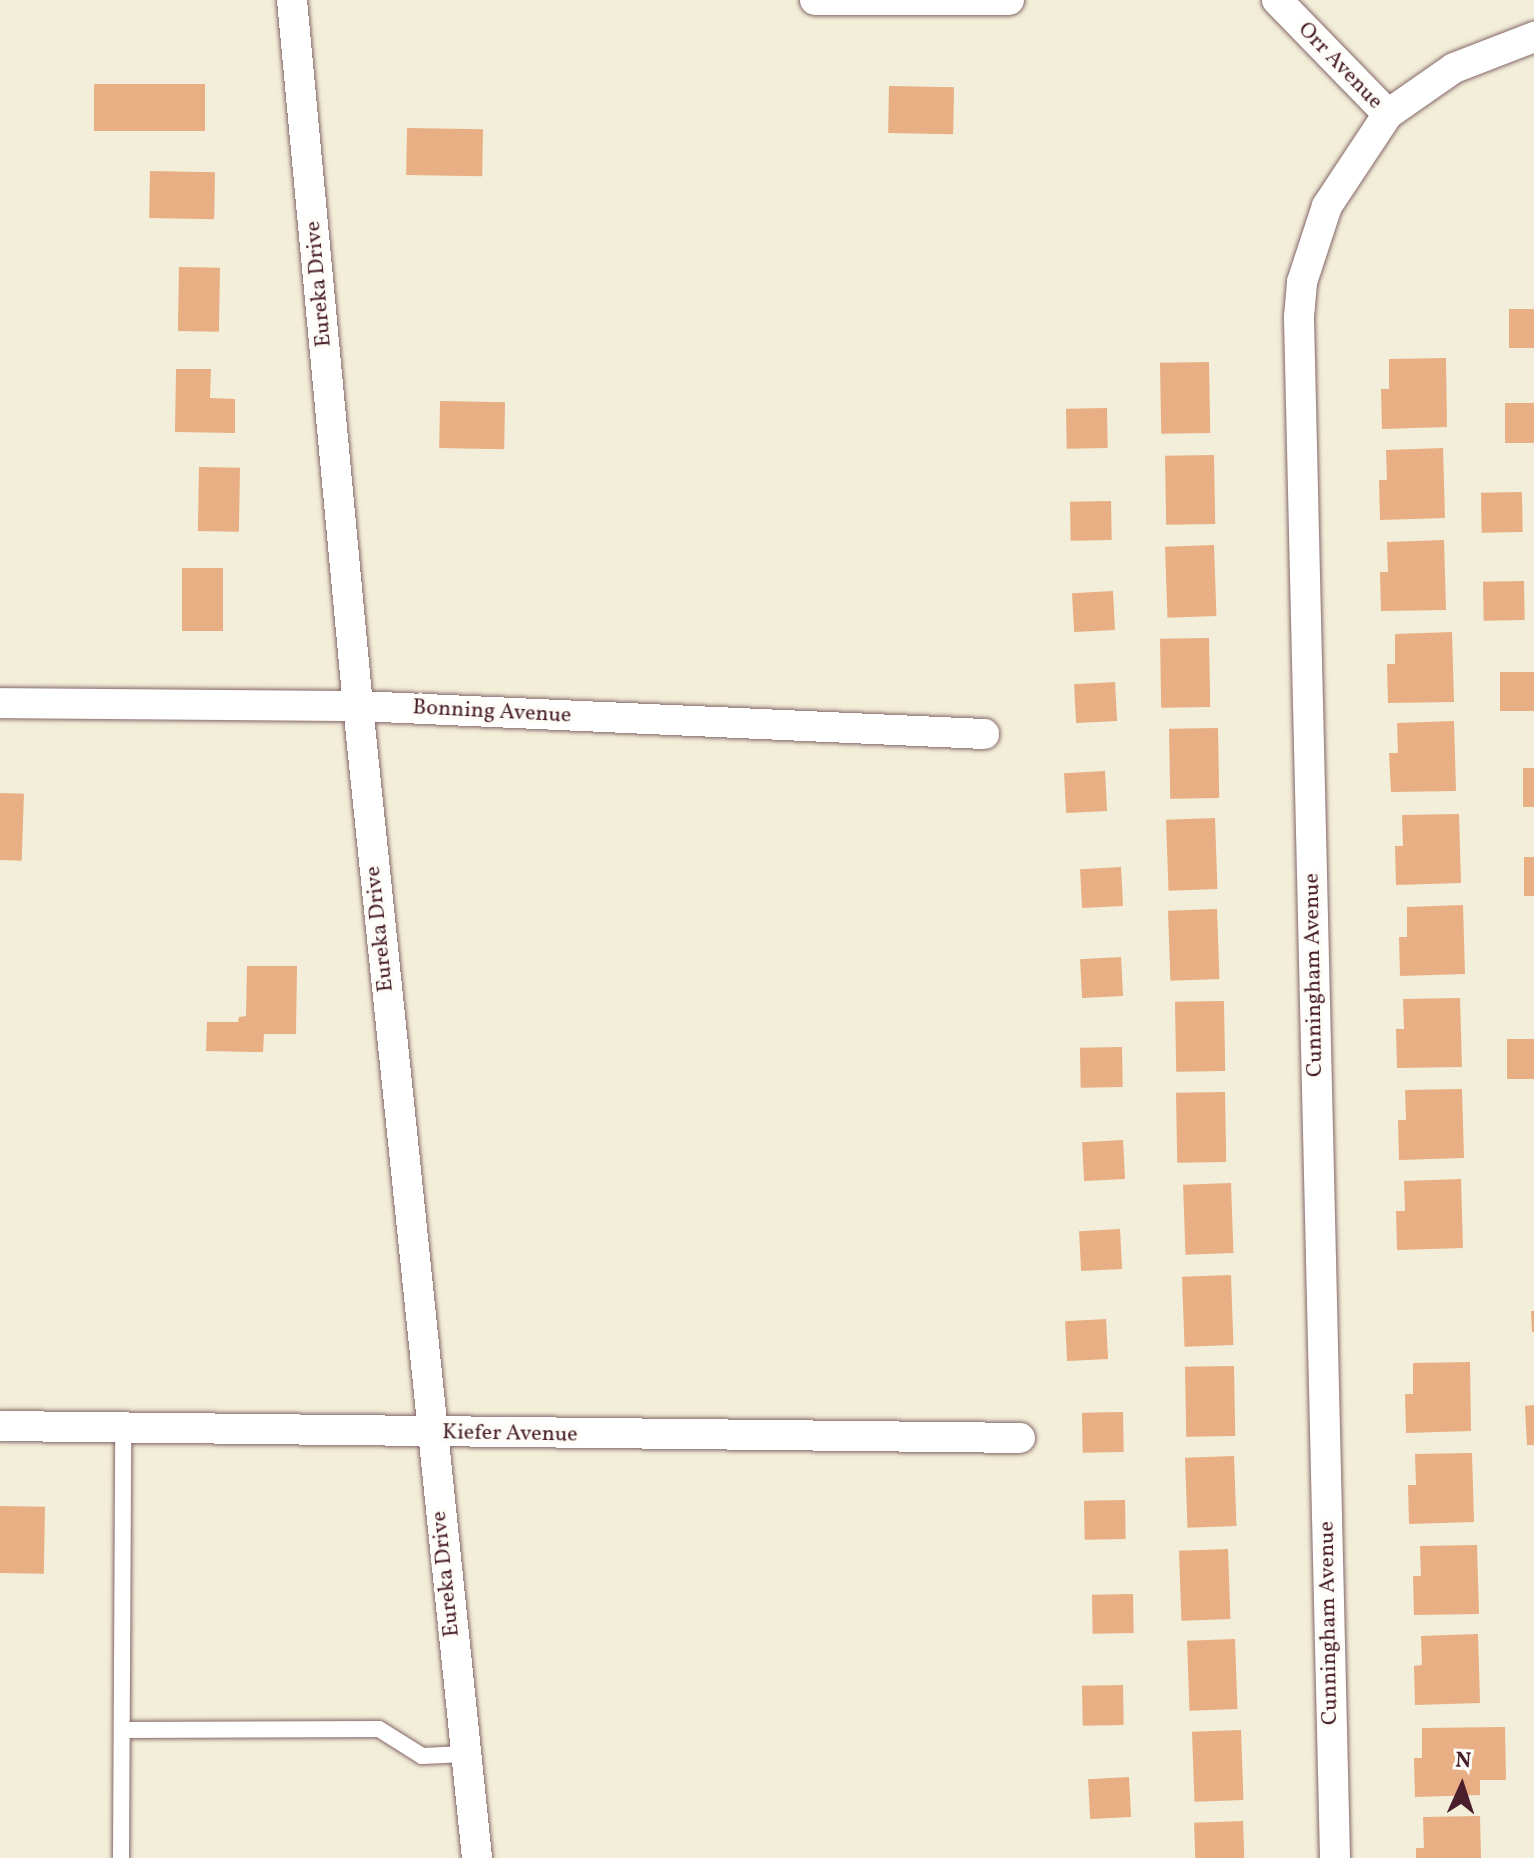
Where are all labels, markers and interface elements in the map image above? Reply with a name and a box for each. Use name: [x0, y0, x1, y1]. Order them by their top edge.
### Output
street label: Orr Avenue: [1292, 17, 1388, 115]
street label: Eureka Drive: [300, 220, 338, 348]
street label: Bonning Avenue: [412, 695, 572, 729]
street label: Eureka Drive: [360, 865, 400, 993]
street label: Cunningham Avenue: [1299, 873, 1329, 1077]
street label: Kiefer Avenue: [442, 1420, 578, 1448]
street label: Eureka Drive: [426, 1510, 466, 1638]
street label: Cunningham Avenue: [1314, 1521, 1344, 1725]
north arrow: [1422, 1746, 1502, 1826]
text: N: [1454, 1746, 1472, 1777]

